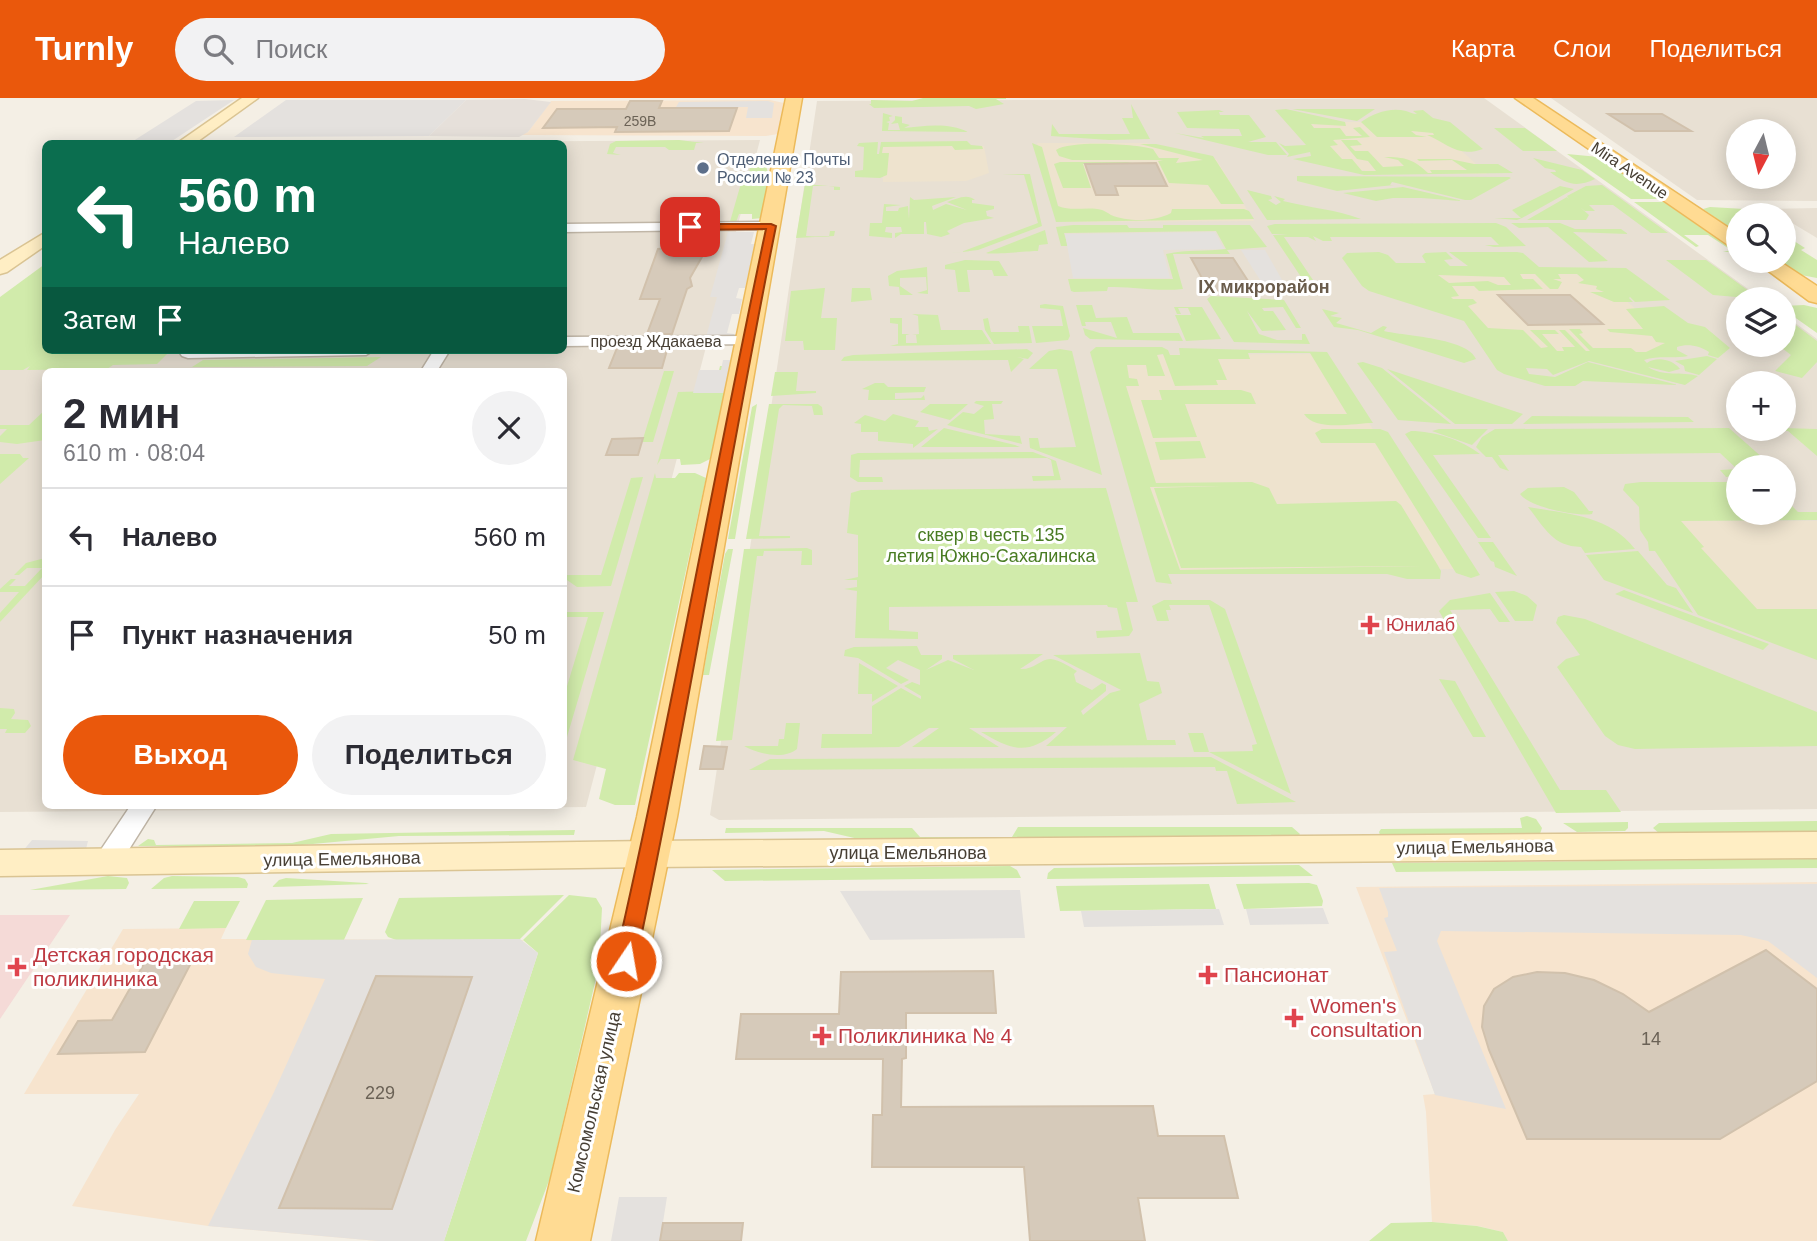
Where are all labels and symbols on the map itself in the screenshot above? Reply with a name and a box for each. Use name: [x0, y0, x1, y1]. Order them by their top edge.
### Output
house number: 259В: [624, 113, 656, 129]
north arrow: [1726, 119, 1796, 189]
street label: Mira Avenue: [1588, 139, 1671, 202]
place label: Отделение Почты России № 23: [717, 151, 851, 186]
marker: Отделение Почты России № 23: [695, 160, 711, 176]
pin: [660, 197, 720, 257]
district label: IX микрорайон: [1198, 277, 1330, 297]
street label: проезд Ждакаева: [590, 333, 722, 350]
park label: сквер в честь 135 летия Южно-Сахалинска: [887, 525, 1096, 566]
marker: Юнилаб: [1360, 615, 1380, 635]
place label: Юнилаб: [1386, 615, 1455, 635]
street label: улица Емельянова: [1396, 836, 1555, 858]
street label: улица Емельянова: [829, 843, 988, 863]
street label: улица Емельянова: [263, 848, 422, 870]
position arrow: [589, 924, 663, 998]
place label: Детская городская поликлиника: [33, 943, 214, 990]
marker: Детская городская поликлиника: [7, 957, 27, 977]
place label: Пансионат: [1224, 963, 1329, 986]
marker: Пансионат: [1198, 965, 1218, 985]
place label: Women's consultation: [1310, 994, 1422, 1041]
street label: Комсомольская улица: [563, 1008, 625, 1195]
marker: Women's consultation: [1284, 1008, 1304, 1028]
place label: Поликлиника № 4: [838, 1024, 1013, 1047]
marker: Поликлиника № 4: [812, 1026, 832, 1046]
house number: 14: [1641, 1029, 1661, 1049]
house number: 229: [365, 1083, 395, 1103]

